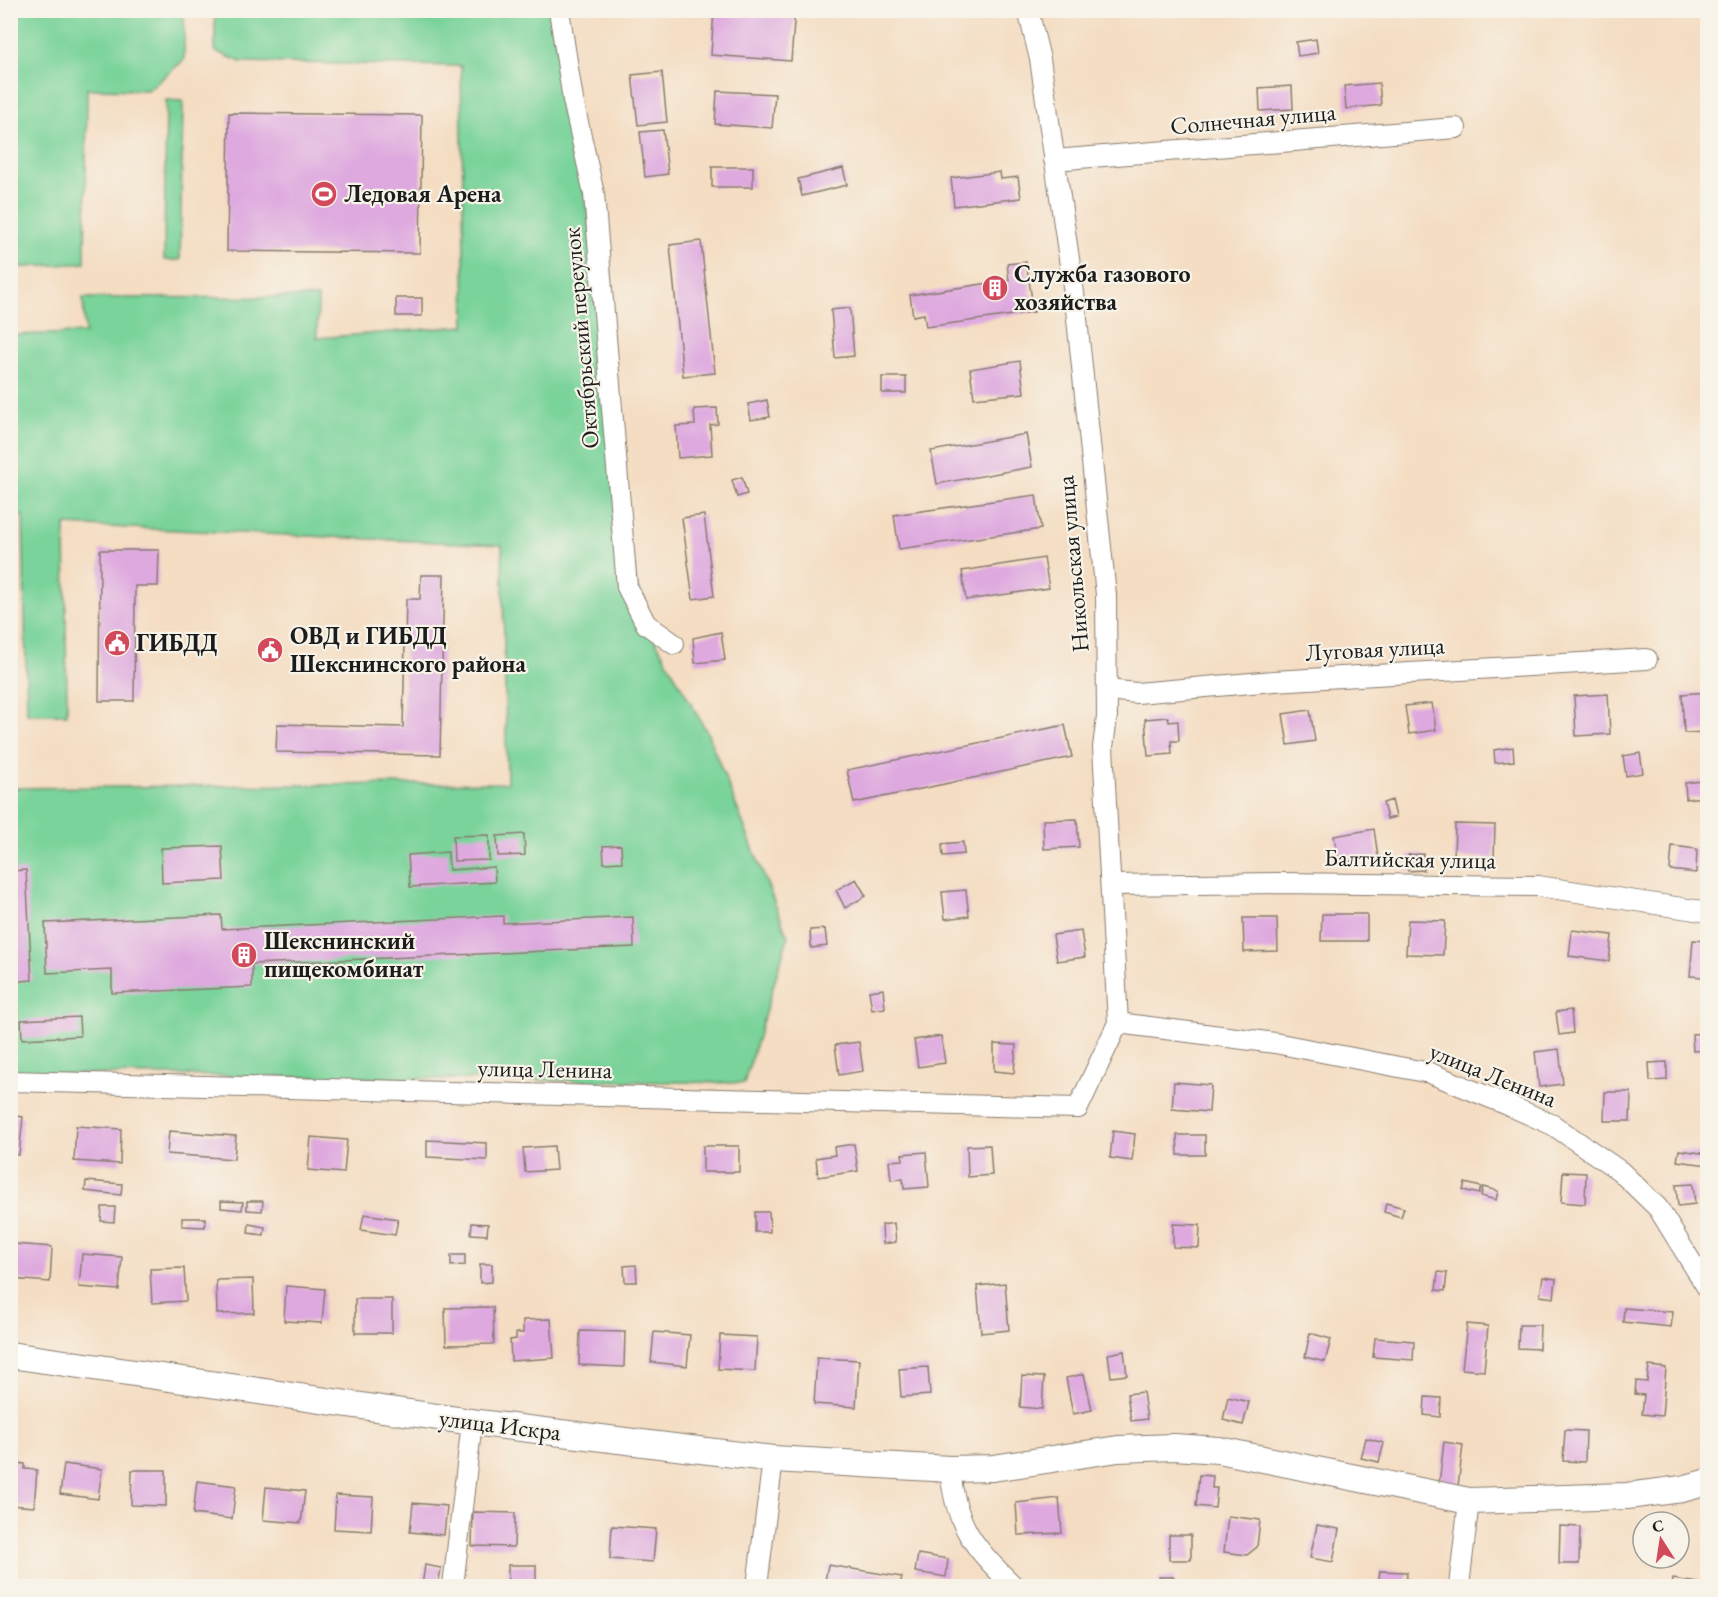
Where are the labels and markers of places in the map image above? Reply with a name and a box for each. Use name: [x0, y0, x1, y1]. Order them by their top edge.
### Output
place label: Ледовая Арена: [344, 178, 502, 209]
sports icon: Ледовая Арена: [309, 179, 339, 209]
place label: Служба газового хозяйства: [1014, 258, 1191, 317]
building icon: Служба газового хозяйства: [980, 273, 1010, 303]
place label: ОВД и ГИБДД Шекснинского района: [290, 620, 526, 679]
place label: ГИБДД: [136, 627, 217, 658]
public building icon: ГИБДД: [102, 628, 132, 658]
public building icon: ОВД и ГИБДД Шекснинского района: [255, 635, 285, 665]
place label: Шекснинский пищекомбинат: [264, 925, 424, 984]
building icon: Шекснинский пищекомбинат: [229, 940, 259, 970]

